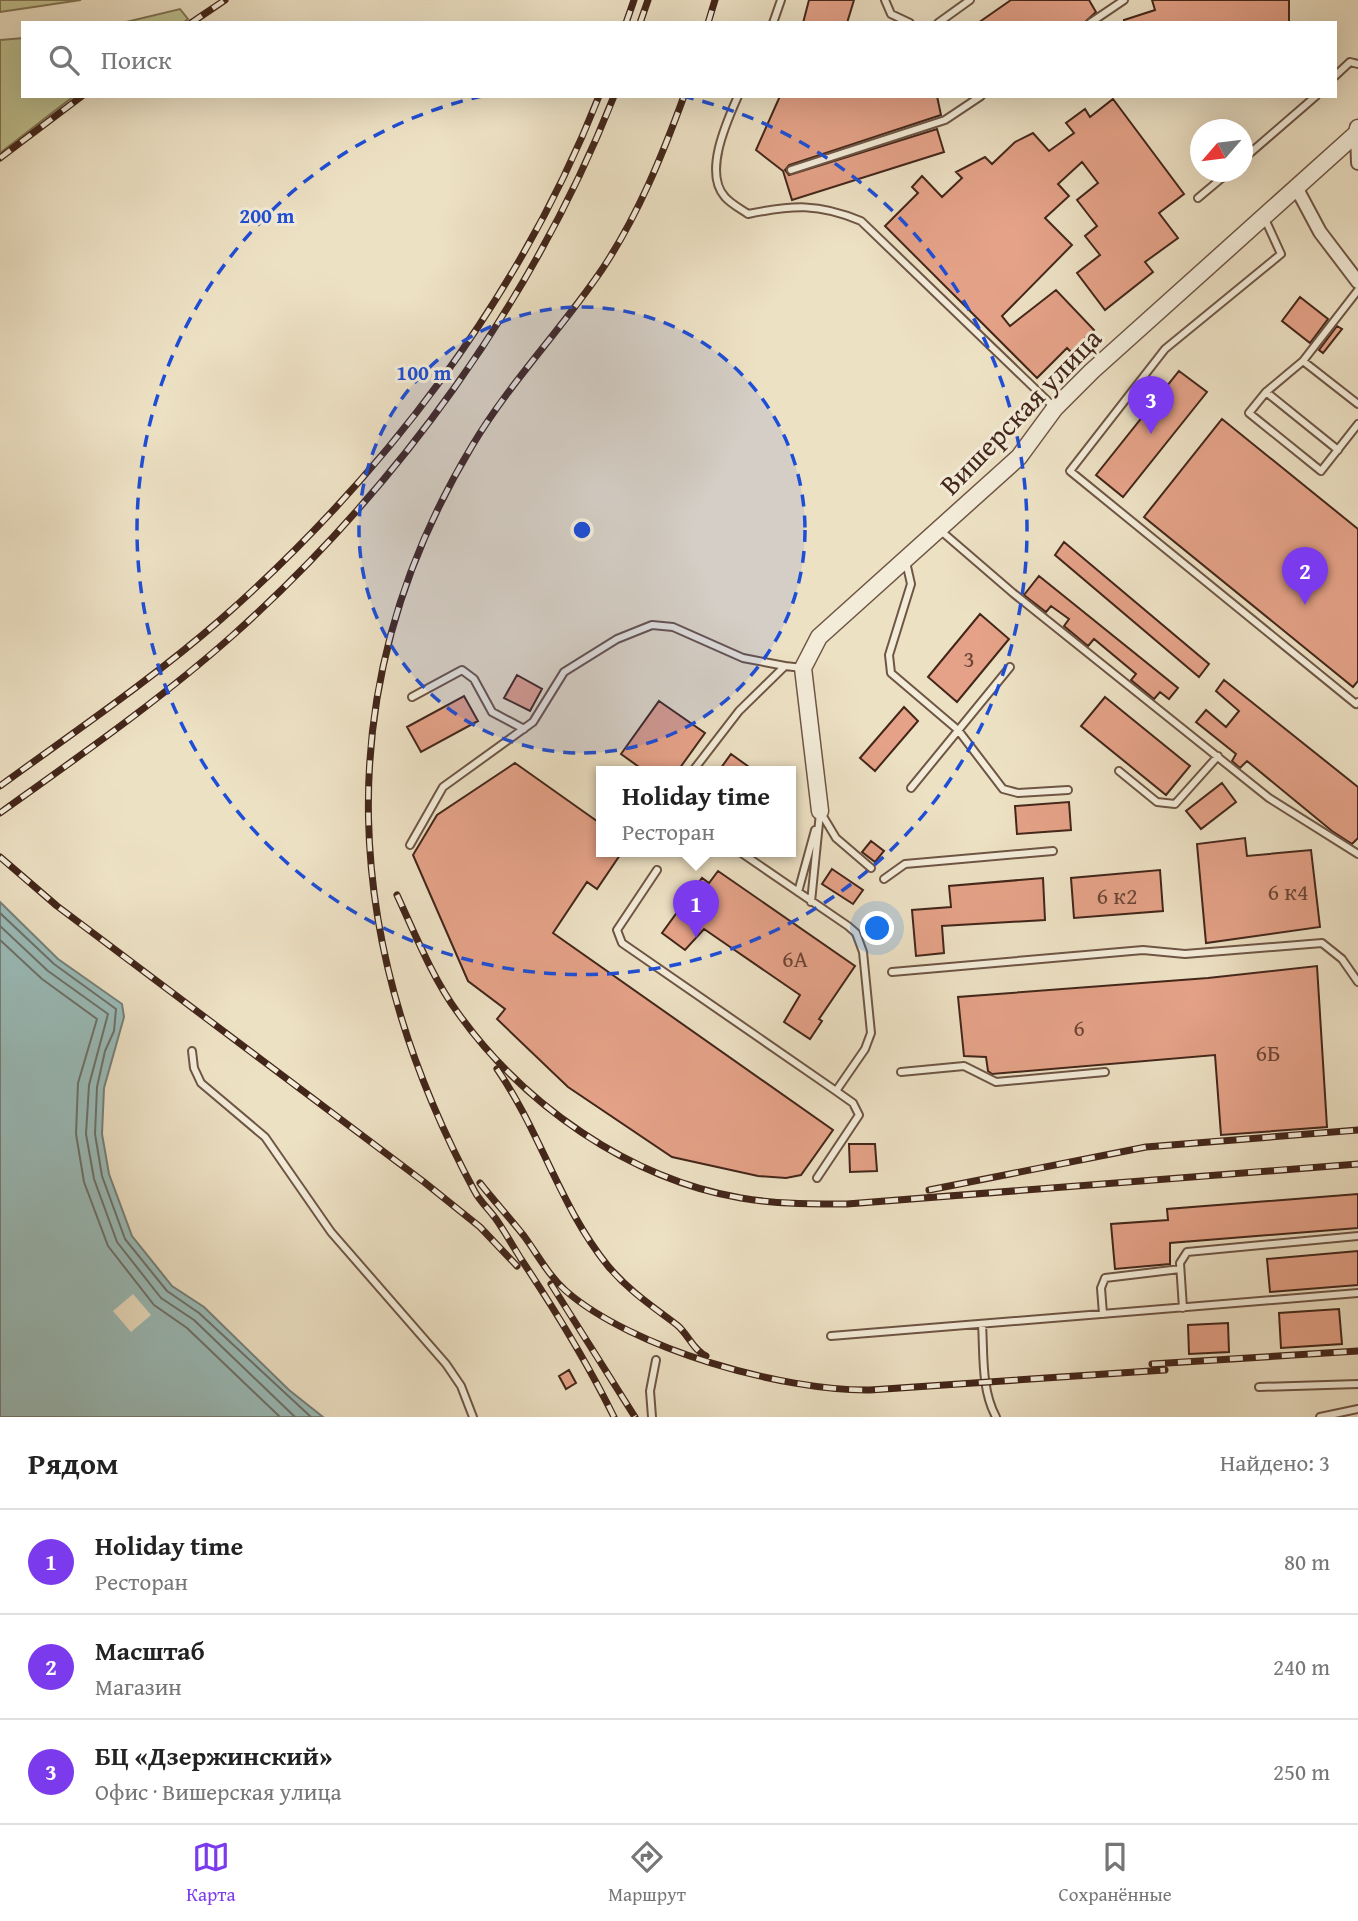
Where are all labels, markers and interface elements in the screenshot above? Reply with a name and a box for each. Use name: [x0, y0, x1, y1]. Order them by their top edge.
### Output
search box: [21, 21, 1337, 98]
text: Поиск: [101, 40, 172, 79]
icon: search: [45, 41, 83, 79]
north arrow: [1190, 119, 1253, 182]
text: 200 m: [239, 200, 295, 231]
street label: Вишерская улица: [929, 318, 1111, 504]
text: 100 m: [396, 357, 452, 388]
pin: 3: [1128, 376, 1174, 434]
centre of rings: [570, 518, 594, 542]
pin: 2: [1282, 547, 1328, 605]
house number: 3: [963, 641, 975, 676]
popup: [596, 766, 796, 857]
text: Holiday time: [622, 776, 770, 815]
text: Ресторан: [622, 815, 715, 848]
house number: 6 к4: [1268, 874, 1308, 909]
house number: 6 к2: [1097, 878, 1137, 913]
pin: 1: [673, 880, 719, 938]
your location: [860, 911, 894, 945]
house number: 6А: [782, 941, 809, 976]
house number: 6: [1073, 1010, 1085, 1045]
house number: 6Б: [1255, 1035, 1281, 1070]
text: Рядом: [28, 1441, 119, 1485]
text: Найдено: 3: [1220, 1446, 1330, 1479]
text: Holiday time: [95, 1526, 243, 1565]
text: 1: [45, 1545, 57, 1578]
text: 80 m: [1284, 1545, 1330, 1578]
text: Ресторан: [95, 1565, 188, 1598]
text: Масштаб: [95, 1631, 205, 1670]
text: 2: [45, 1650, 57, 1683]
text: 240 m: [1273, 1650, 1330, 1683]
text: Магазин: [95, 1670, 182, 1703]
text: БЦ «Дзержинский»: [95, 1736, 333, 1775]
text: 3: [45, 1755, 57, 1788]
text: 250 m: [1273, 1755, 1330, 1788]
text: Офис · Вишерская улица: [95, 1775, 342, 1808]
tab: Карта: [186, 1838, 236, 1908]
tab: Маршрут: [608, 1838, 686, 1908]
tab: Сохранённые: [1058, 1838, 1172, 1908]

